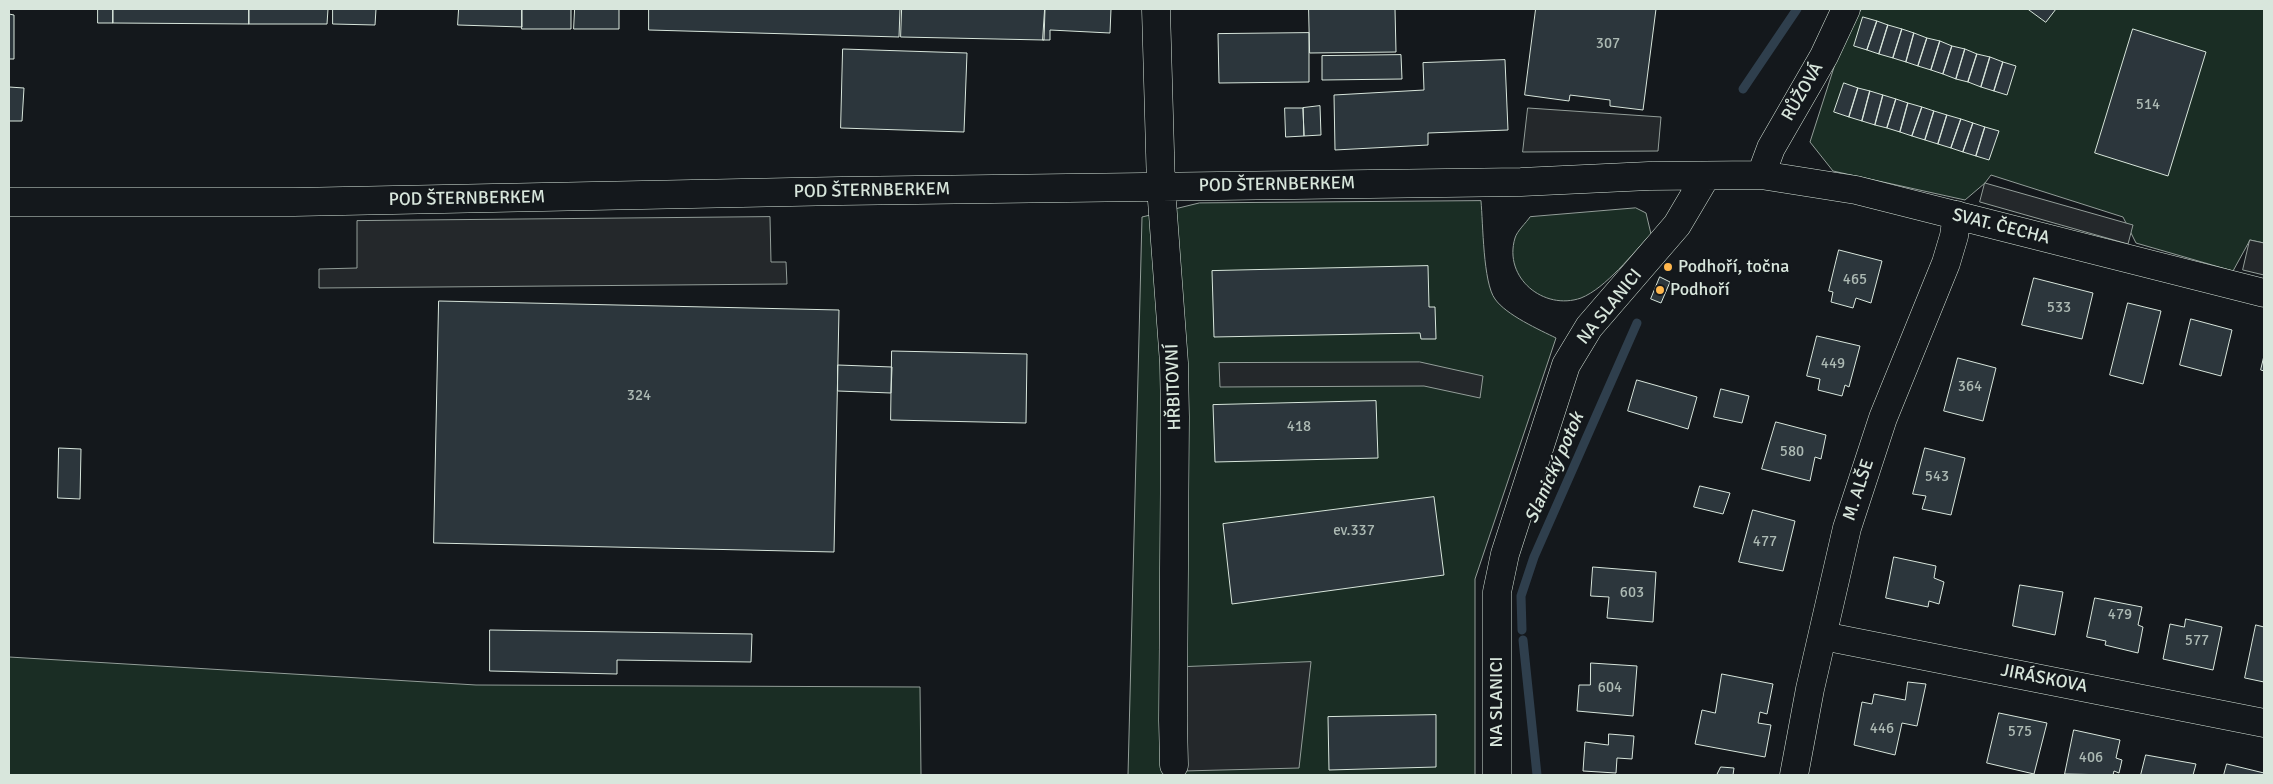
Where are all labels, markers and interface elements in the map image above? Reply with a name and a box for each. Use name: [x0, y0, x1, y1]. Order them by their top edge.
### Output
house number: 307: [1596, 35, 1620, 53]
street label: RŮŽOVÁ: [1778, 59, 1828, 125]
house number: 514: [2136, 96, 2160, 114]
street label: POD ŠTERNBERKEM: [1199, 173, 1355, 197]
street label: POD ŠTERNBERKEM: [794, 179, 950, 203]
street label: POD ŠTERNBERKEM: [389, 187, 545, 211]
street label: SVAT. ČECHA: [1950, 204, 2052, 250]
place label: Podhoří, točna: [1678, 256, 1789, 278]
marker: Podhoří, točna: [1662, 261, 1674, 273]
street label: NA SLANICI: [1573, 265, 1647, 349]
house number: 465: [1843, 271, 1867, 289]
place label: Podhoří: [1670, 279, 1730, 301]
marker: Podhoří: [1654, 284, 1666, 296]
house number: 533: [2047, 299, 2071, 317]
street label: HŘBITOVNÍ: [1162, 343, 1186, 431]
house number: 449: [1821, 355, 1845, 373]
house number: 364: [1958, 378, 1982, 396]
house number: 324: [627, 387, 651, 405]
water label: Slanický potok: [1520, 409, 1590, 527]
house number: 418: [1287, 418, 1311, 436]
house number: 580: [1780, 443, 1804, 461]
street label: M. ALŠE: [1839, 456, 1879, 524]
house number: 543: [1925, 468, 1949, 486]
house number: ev.337: [1333, 522, 1375, 540]
house number: 477: [1753, 533, 1777, 551]
house number: 603: [1620, 584, 1644, 602]
house number: 479: [2108, 606, 2132, 624]
house number: 577: [2185, 632, 2209, 650]
street label: NA SLANICI: [1486, 656, 1508, 748]
street label: JIRÁSKOVA: [1999, 660, 2089, 698]
house number: 604: [1598, 679, 1622, 697]
house number: 446: [1870, 720, 1894, 738]
house number: 575: [2008, 723, 2032, 741]
house number: 406: [2079, 749, 2103, 767]

